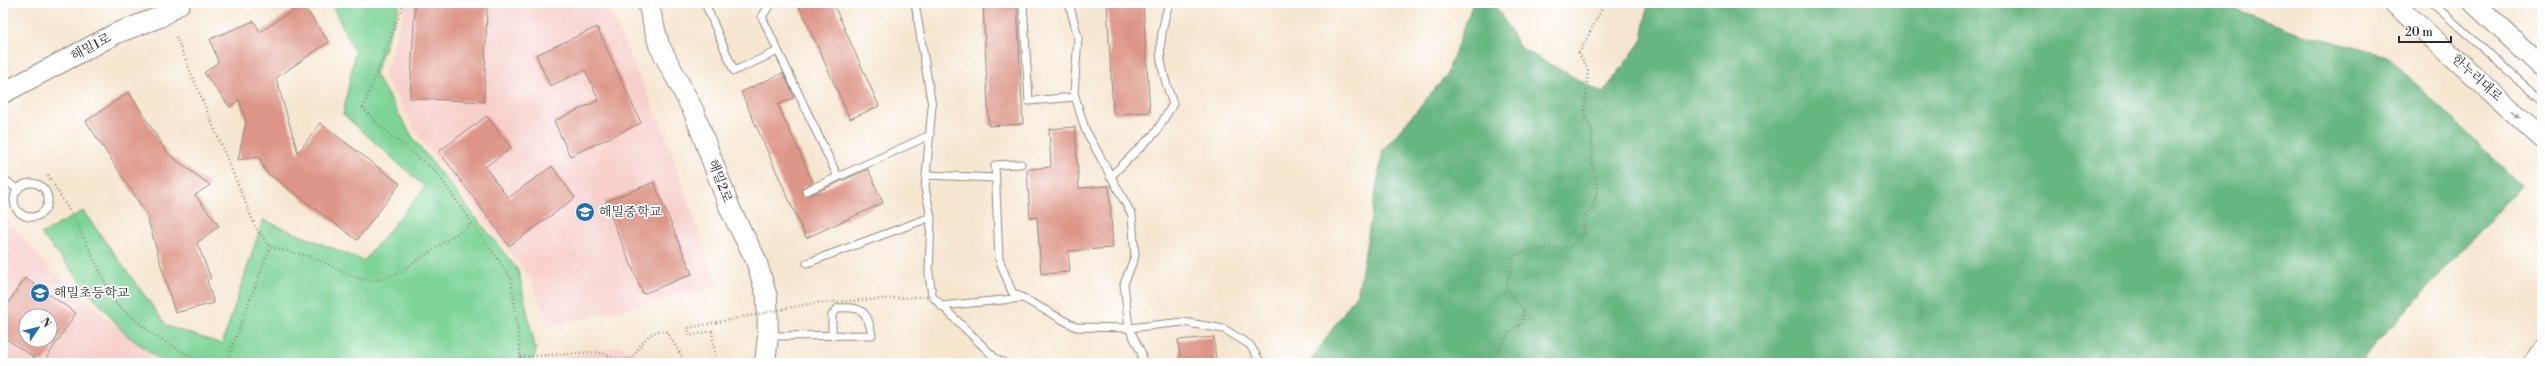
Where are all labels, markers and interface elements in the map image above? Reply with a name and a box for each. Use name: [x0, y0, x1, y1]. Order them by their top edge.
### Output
scale bar: [2399, 18, 2451, 44]
text: 20 m: [2405, 25, 2433, 40]
street label: 해밀1로: [68, 30, 114, 64]
street label: 한누리대로: [2448, 51, 2506, 105]
one-way arrow: [2511, 109, 2521, 119]
street label: 해밀2로: [704, 157, 736, 205]
school or university icon: 해밀중학교: [574, 201, 596, 223]
place label: 해밀중학교: [599, 204, 662, 220]
school or university icon: 해밀초등학교: [29, 282, 51, 304]
place label: 해밀초등학교: [54, 285, 130, 301]
north arrow: [18, 308, 58, 348]
text: N: [37, 315, 54, 331]

